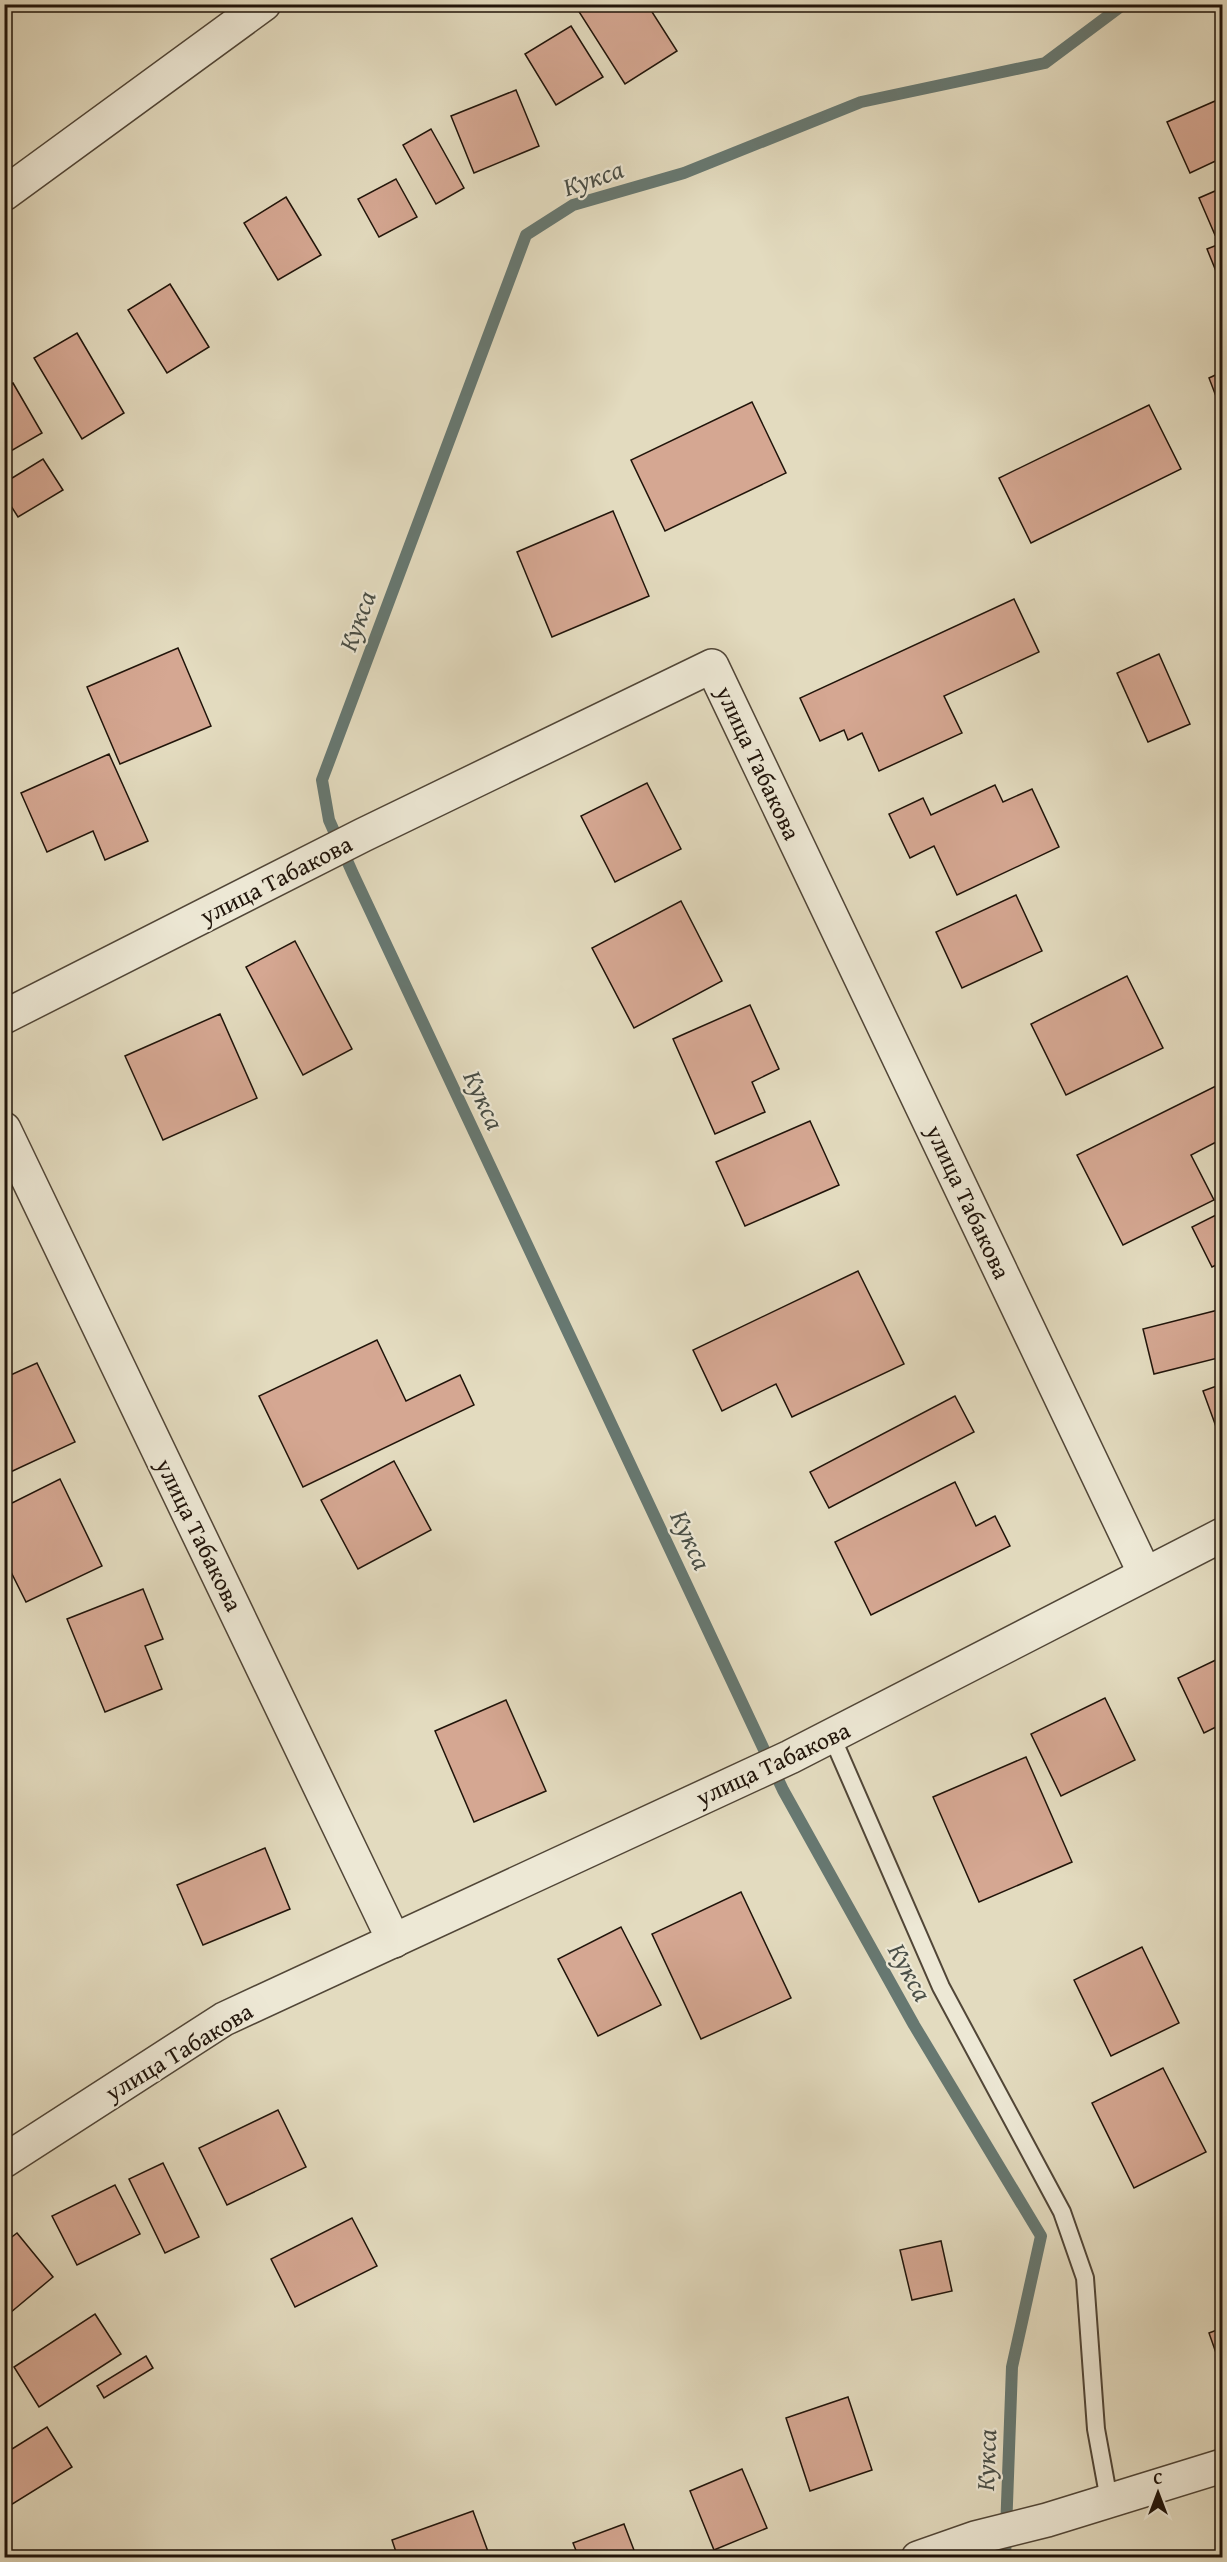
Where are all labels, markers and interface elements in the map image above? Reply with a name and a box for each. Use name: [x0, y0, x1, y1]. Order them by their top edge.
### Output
water label: Кукса: [557, 149, 628, 206]
water label: Кукса: [328, 585, 385, 656]
street label: улица Табакова: [707, 679, 810, 846]
street label: улица Табакова: [193, 826, 358, 933]
water label: Кукса: [454, 1064, 515, 1136]
street label: улица Табакова: [917, 1118, 1020, 1285]
street label: улица Табакова: [147, 1451, 252, 1618]
water label: Кукса: [661, 1504, 722, 1576]
street label: улица Табакова: [689, 1712, 856, 1815]
water label: Кукса: [878, 1935, 942, 2008]
street label: улица Табакова: [97, 1993, 260, 2110]
water label: Кукса: [965, 2428, 1006, 2491]
north arrow: [1128, 2463, 1188, 2523]
text: С: [1153, 2466, 1163, 2490]

